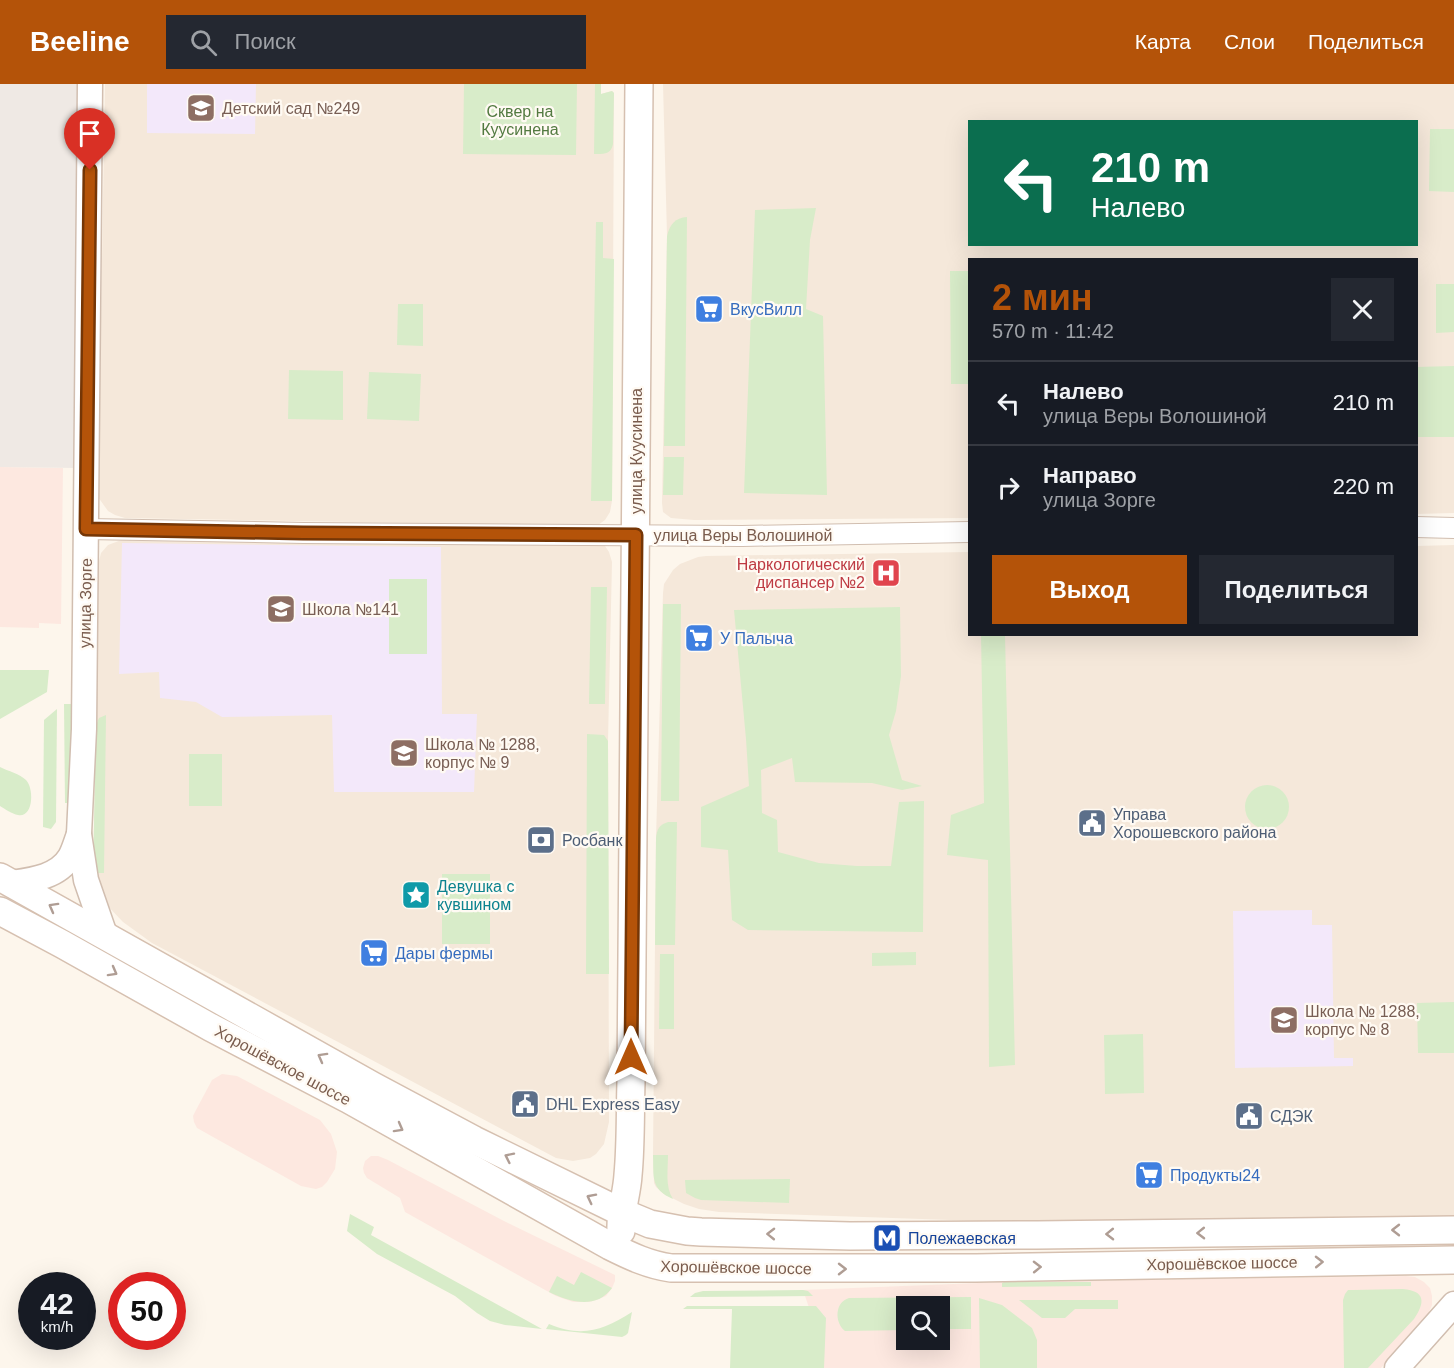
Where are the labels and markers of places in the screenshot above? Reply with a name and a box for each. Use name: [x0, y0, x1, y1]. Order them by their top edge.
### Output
school or university icon: Детский сад №249: [185, 92, 217, 124]
place label: Детский сад №249: [222, 100, 360, 117]
pin: [64, 108, 115, 170]
supermarket icon: ВкусВилл: [693, 293, 725, 325]
place label: ВкусВилл: [730, 301, 802, 318]
place label: Наркологический диспансер №2: [737, 556, 865, 591]
hospital icon: Наркологический диспансер №2: [870, 557, 902, 589]
school or university icon: Школа №141: [265, 593, 297, 625]
place label: Школа №141: [302, 601, 399, 618]
supermarket icon: У Палыча: [683, 622, 715, 654]
place label: У Палыча: [720, 630, 793, 647]
place label: Школа № 1288, корпус № 9: [425, 736, 540, 771]
school or university icon: Школа № 1288, корпус № 9: [388, 737, 420, 769]
place label: Управа Хорошевского района: [1113, 806, 1277, 841]
public building icon: Управа Хорошевского района: [1076, 807, 1108, 839]
bank icon: Росбанк: [525, 824, 557, 856]
place label: Росбанк: [562, 832, 623, 849]
place label: Девушка с кувшином: [437, 878, 514, 913]
place icon: Девушка с кувшином: [400, 879, 432, 911]
supermarket icon: Дары фермы: [358, 937, 390, 969]
place label: Дары фермы: [395, 945, 493, 962]
place label: Школа № 1288, корпус № 8: [1305, 1003, 1420, 1038]
school or university icon: Школа № 1288, корпус № 8: [1268, 1004, 1300, 1036]
public building icon: DHL Express Easy: [509, 1088, 541, 1120]
place label: DHL Express Easy: [546, 1096, 680, 1113]
public building icon: СДЭК: [1233, 1100, 1265, 1132]
place label: СДЭК: [1270, 1108, 1314, 1125]
supermarket icon: Продукты24: [1133, 1159, 1165, 1191]
place label: Продукты24: [1170, 1167, 1260, 1184]
metro station icon: Полежаевская: [871, 1222, 903, 1254]
place label: Полежаевская: [908, 1230, 1016, 1247]

